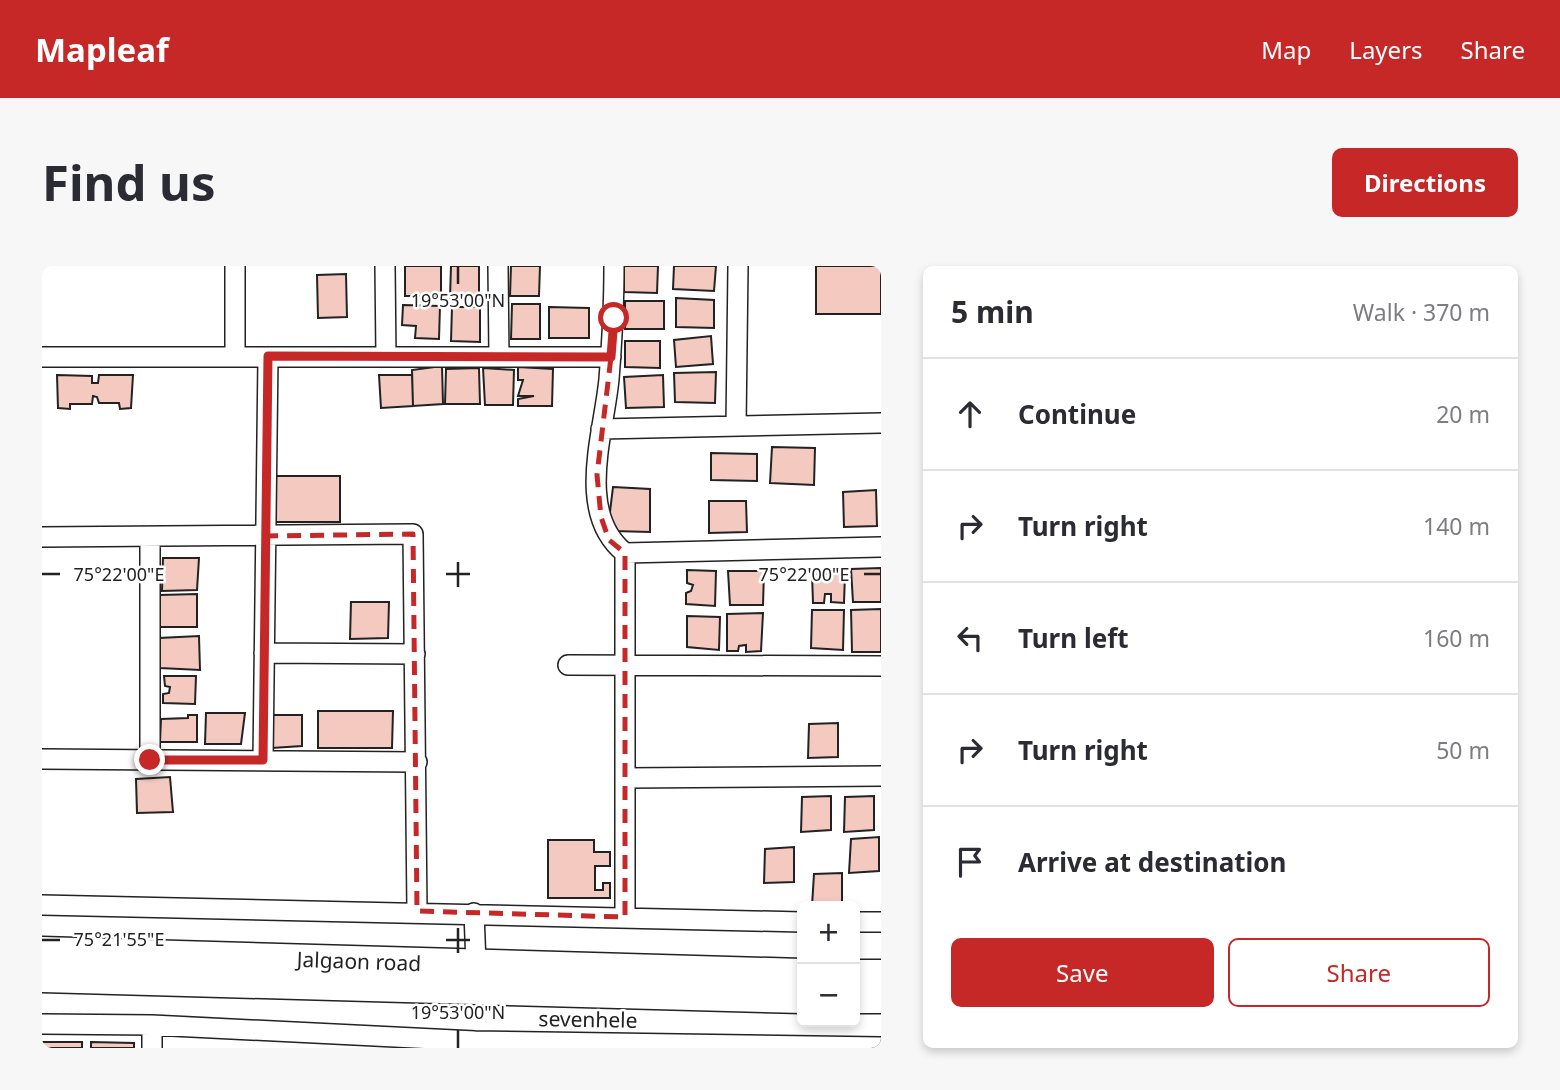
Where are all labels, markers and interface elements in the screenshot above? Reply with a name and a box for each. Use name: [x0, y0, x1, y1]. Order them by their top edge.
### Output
text: Mapleaf: [35, 27, 169, 72]
text: Map: [1261, 33, 1311, 66]
text: Layers: [1349, 33, 1423, 66]
text: Share: [1461, 33, 1525, 66]
button: Directions: [1332, 148, 1518, 217]
text: Find us: [42, 149, 216, 215]
text: 19°53'00"N: [411, 288, 505, 312]
text: 5 min: [951, 291, 1034, 332]
text: Walk · 370 m: [1353, 296, 1490, 328]
route start: [598, 302, 629, 333]
icon: ahead: [951, 395, 989, 433]
text: Continue: [1018, 396, 1136, 432]
text: 20 m: [1436, 398, 1490, 430]
icon: right: [951, 507, 989, 545]
text: Turn right: [1018, 508, 1148, 544]
text: 140 m: [1423, 510, 1490, 542]
text: 75°22'00"E: [74, 562, 164, 586]
text: 75°22'00"E: [759, 562, 849, 586]
icon: left: [951, 619, 989, 657]
text: Turn left: [1018, 620, 1129, 656]
text: 160 m: [1423, 622, 1490, 654]
icon: right: [951, 731, 989, 769]
text: Turn right: [1018, 732, 1148, 768]
text: 50 m: [1436, 734, 1490, 766]
route end: [134, 744, 165, 775]
icon: arrive: [951, 843, 989, 881]
text: Arrive at destination: [1018, 844, 1287, 880]
map controls: [797, 901, 860, 1027]
button: +: [797, 901, 860, 964]
text: 75°21'55"E: [74, 927, 164, 951]
button: Save: [951, 938, 1214, 1007]
button: Share: [1228, 938, 1490, 1007]
street label: Jalgaon road: [294, 945, 422, 977]
button: −: [797, 964, 860, 1027]
text: 19°53'00"N: [411, 1000, 505, 1024]
street label: sevenhele: [538, 1004, 638, 1034]

